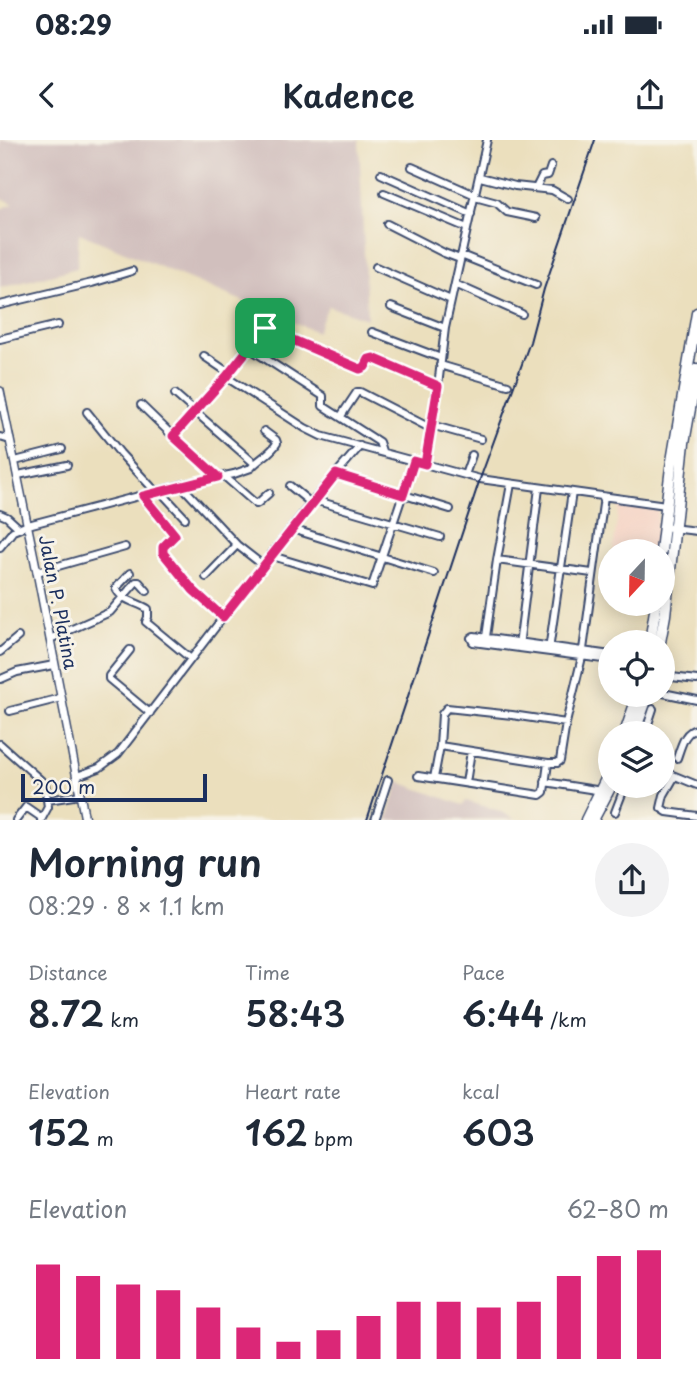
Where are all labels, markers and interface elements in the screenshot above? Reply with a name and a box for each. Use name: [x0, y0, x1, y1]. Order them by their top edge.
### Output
text: 08:29: [35, 5, 112, 44]
text: Kadence: [282, 71, 415, 119]
icon: back: [28, 76, 66, 114]
icon: share: [631, 76, 669, 114]
pin: [235, 298, 295, 358]
icon: arrive: [246, 309, 284, 347]
street label: Jalan P. Platina: [33, 532, 85, 672]
north arrow: [598, 539, 676, 616]
map controls: [598, 539, 675, 798]
button: locate: [598, 630, 675, 707]
button: layers: [598, 721, 675, 798]
scale bar: [21, 771, 206, 803]
text: 200 m: [32, 772, 95, 800]
text: Morning run: [28, 833, 262, 890]
button: share: [595, 843, 669, 917]
text: 08:29 · 8 × 1.1 km: [28, 888, 225, 923]
text: Distance: [28, 958, 108, 986]
text: Time: [245, 958, 290, 986]
text: Pace: [462, 958, 505, 986]
text: 8.72: [28, 986, 104, 1039]
text: 58:43: [245, 986, 345, 1039]
text: 6:44: [462, 986, 544, 1039]
text: km: [104, 1005, 139, 1033]
text: /km: [544, 1005, 587, 1033]
text: Elevation: [28, 1077, 110, 1105]
text: Heart rate: [245, 1077, 341, 1105]
text: kcal: [462, 1077, 500, 1105]
text: 152: [28, 1105, 90, 1158]
text: 162: [245, 1105, 308, 1158]
text: 603: [462, 1105, 535, 1158]
text: m: [90, 1124, 114, 1152]
text: bpm: [308, 1124, 353, 1152]
text: Elevation: [28, 1191, 127, 1226]
text: 62–80 m: [567, 1191, 669, 1226]

